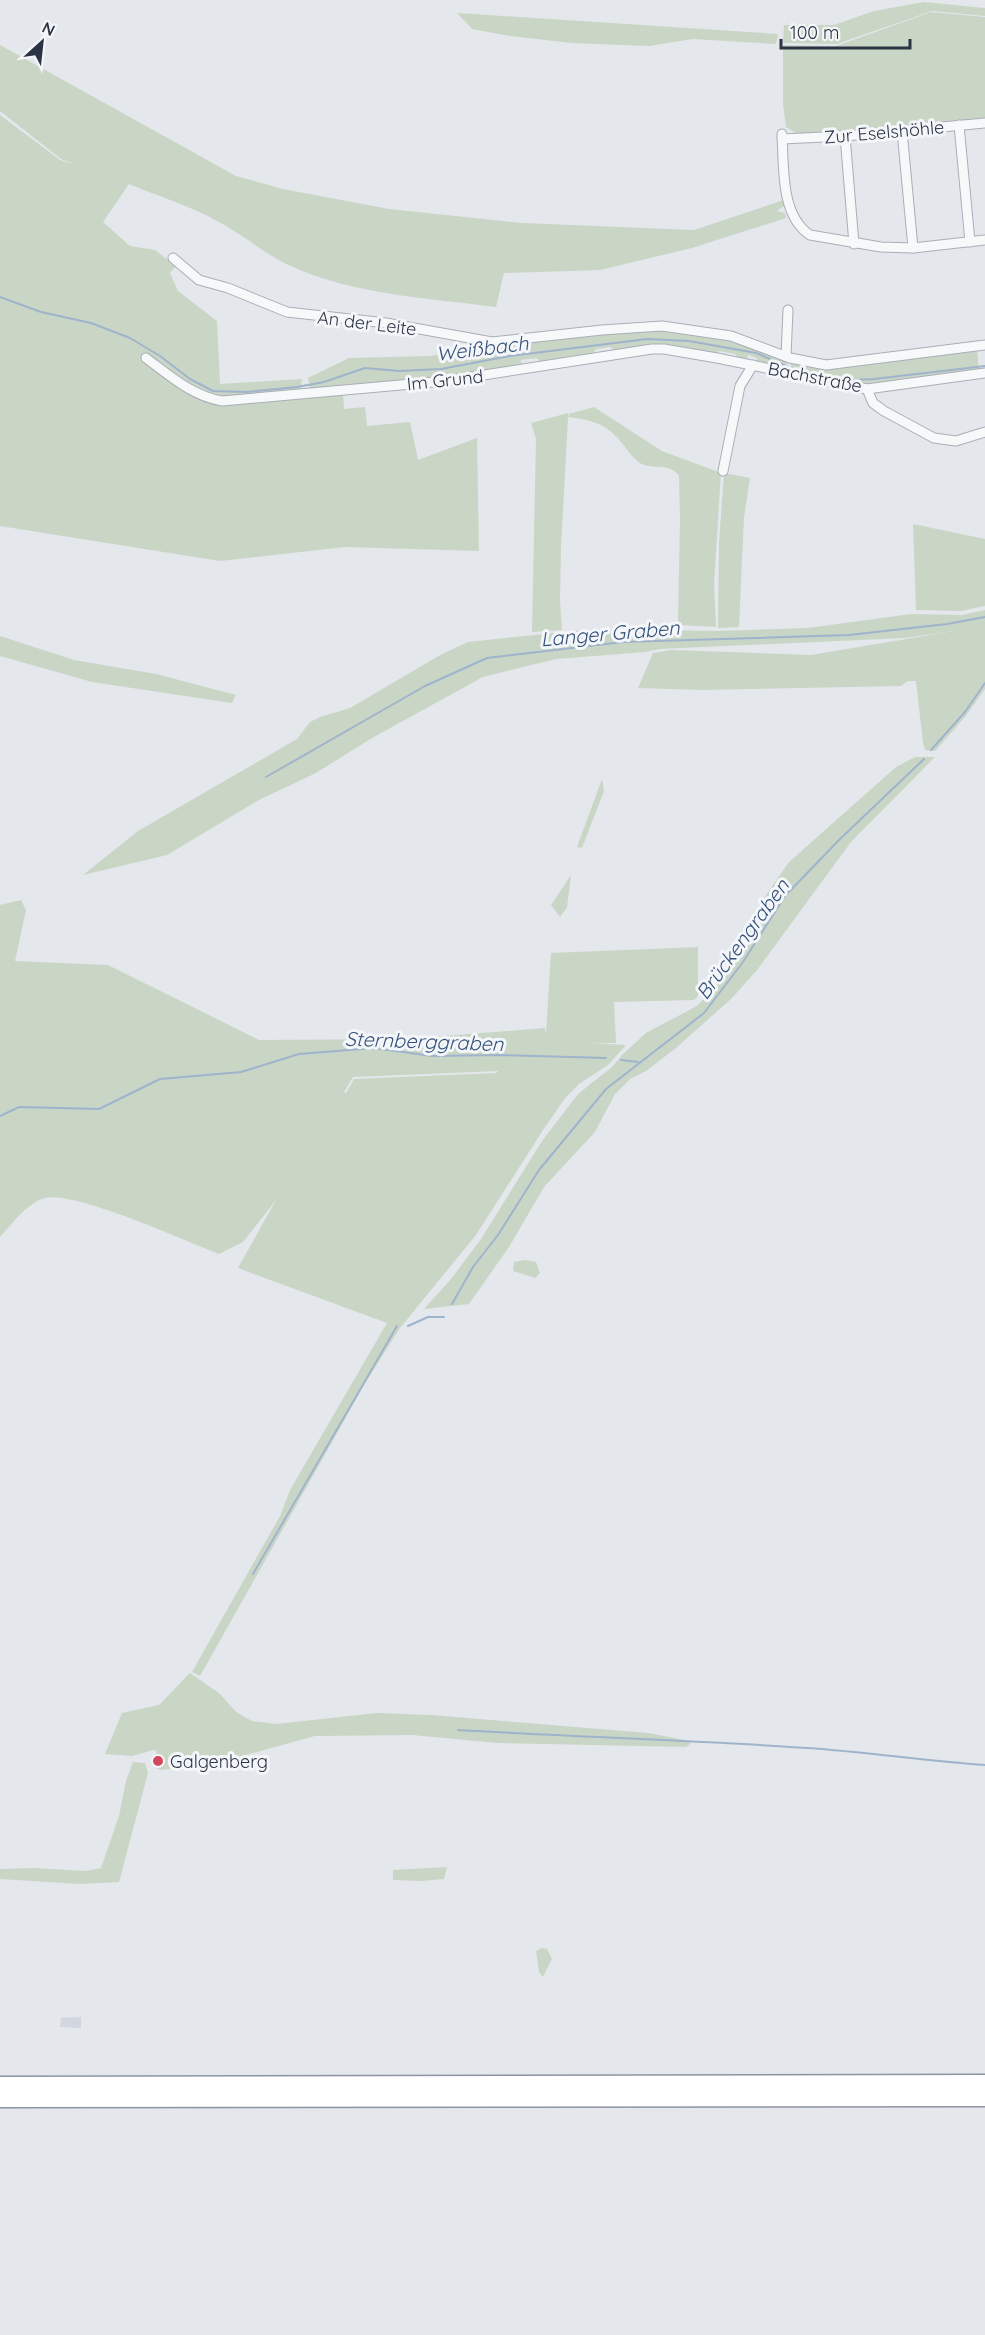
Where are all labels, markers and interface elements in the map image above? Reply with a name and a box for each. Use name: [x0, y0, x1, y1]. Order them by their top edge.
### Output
north arrow: [12, 12, 72, 72]
scale bar: [781, 12, 910, 50]
text: N: [39, 17, 59, 40]
text: 100 m: [790, 21, 839, 44]
street label: Zur Eselshöhle: [823, 115, 945, 149]
street label: An der Leite: [316, 306, 418, 340]
water label: Weißbach: [434, 330, 530, 366]
street label: Bachstraße: [766, 357, 864, 397]
street label: Im Grund: [406, 365, 484, 395]
water label: Langer Graben: [540, 614, 681, 652]
water label: Brückengraben: [690, 874, 794, 1004]
water label: Sternberggraben: [344, 1026, 504, 1056]
place label: Galgenberg: [170, 1750, 268, 1773]
marker: Galgenberg: [151, 1754, 165, 1768]

